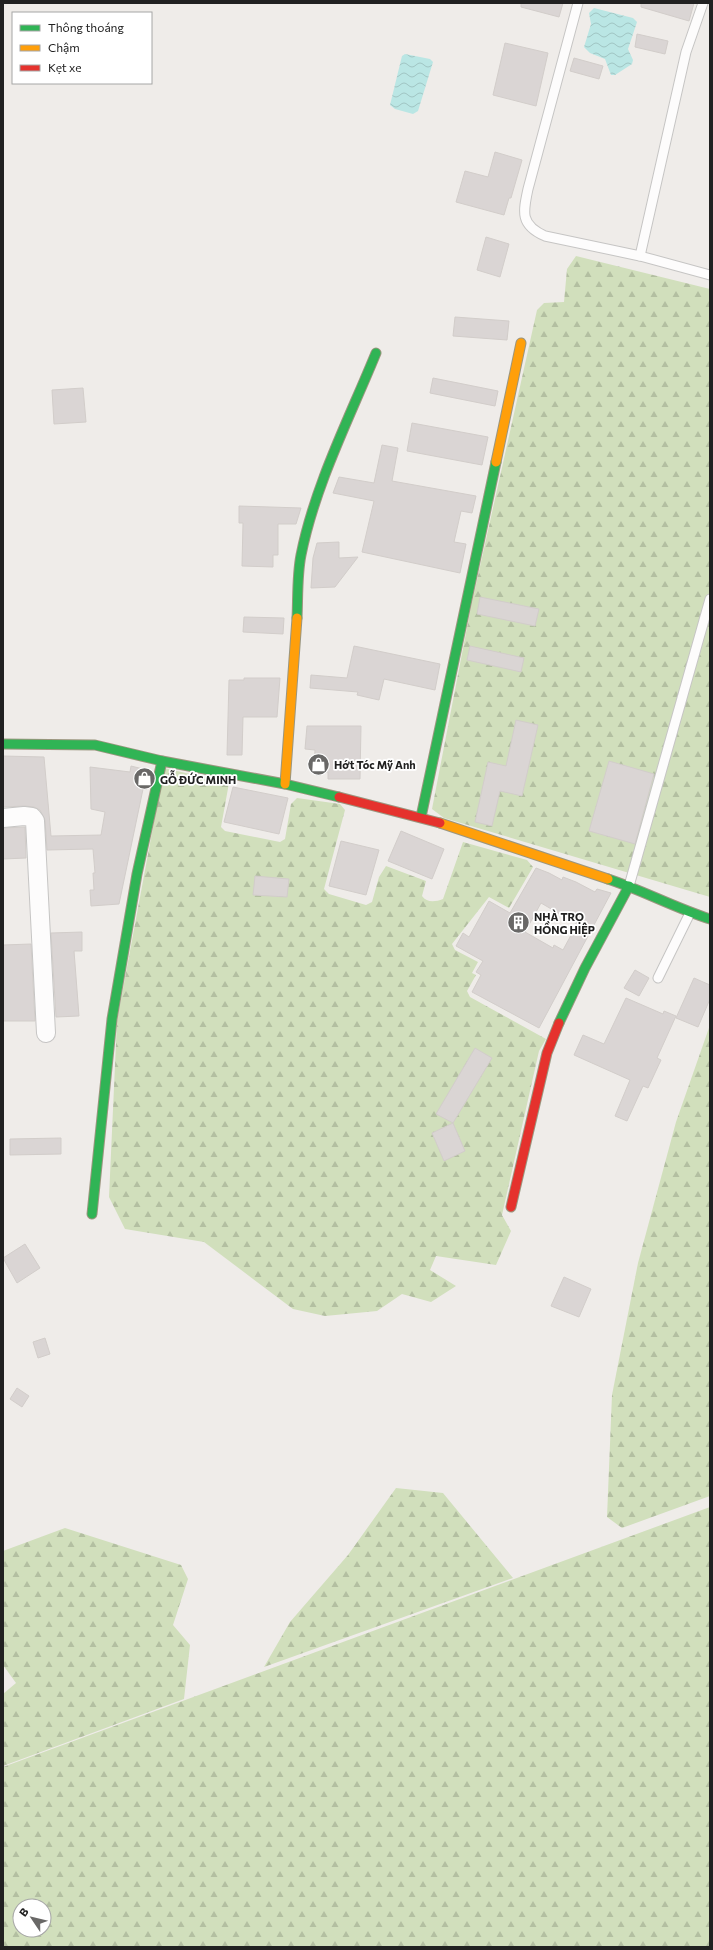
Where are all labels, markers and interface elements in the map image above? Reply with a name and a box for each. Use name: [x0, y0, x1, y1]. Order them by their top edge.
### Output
legend: [12, 12, 152, 84]
text: Thông thoáng: [48, 20, 124, 34]
text: Chậm: [48, 40, 80, 54]
text: Kẹt xe: [48, 60, 82, 74]
shop icon: Hớt Tóc Mỹ Anh: [306, 751, 332, 777]
place label: Hớt Tóc Mỹ Anh: [334, 758, 416, 771]
shop icon: GỖ ĐỨC MINH: [131, 766, 157, 792]
place label: GỖ ĐỨC MINH: [160, 770, 236, 786]
building icon: NHÀ TRỌ HỒNG HIỆP: [505, 909, 531, 935]
place label: NHÀ TRỌ HỒNG HIỆP: [534, 909, 595, 937]
north arrow: [12, 1898, 52, 1938]
text: B: [16, 1905, 31, 1919]

